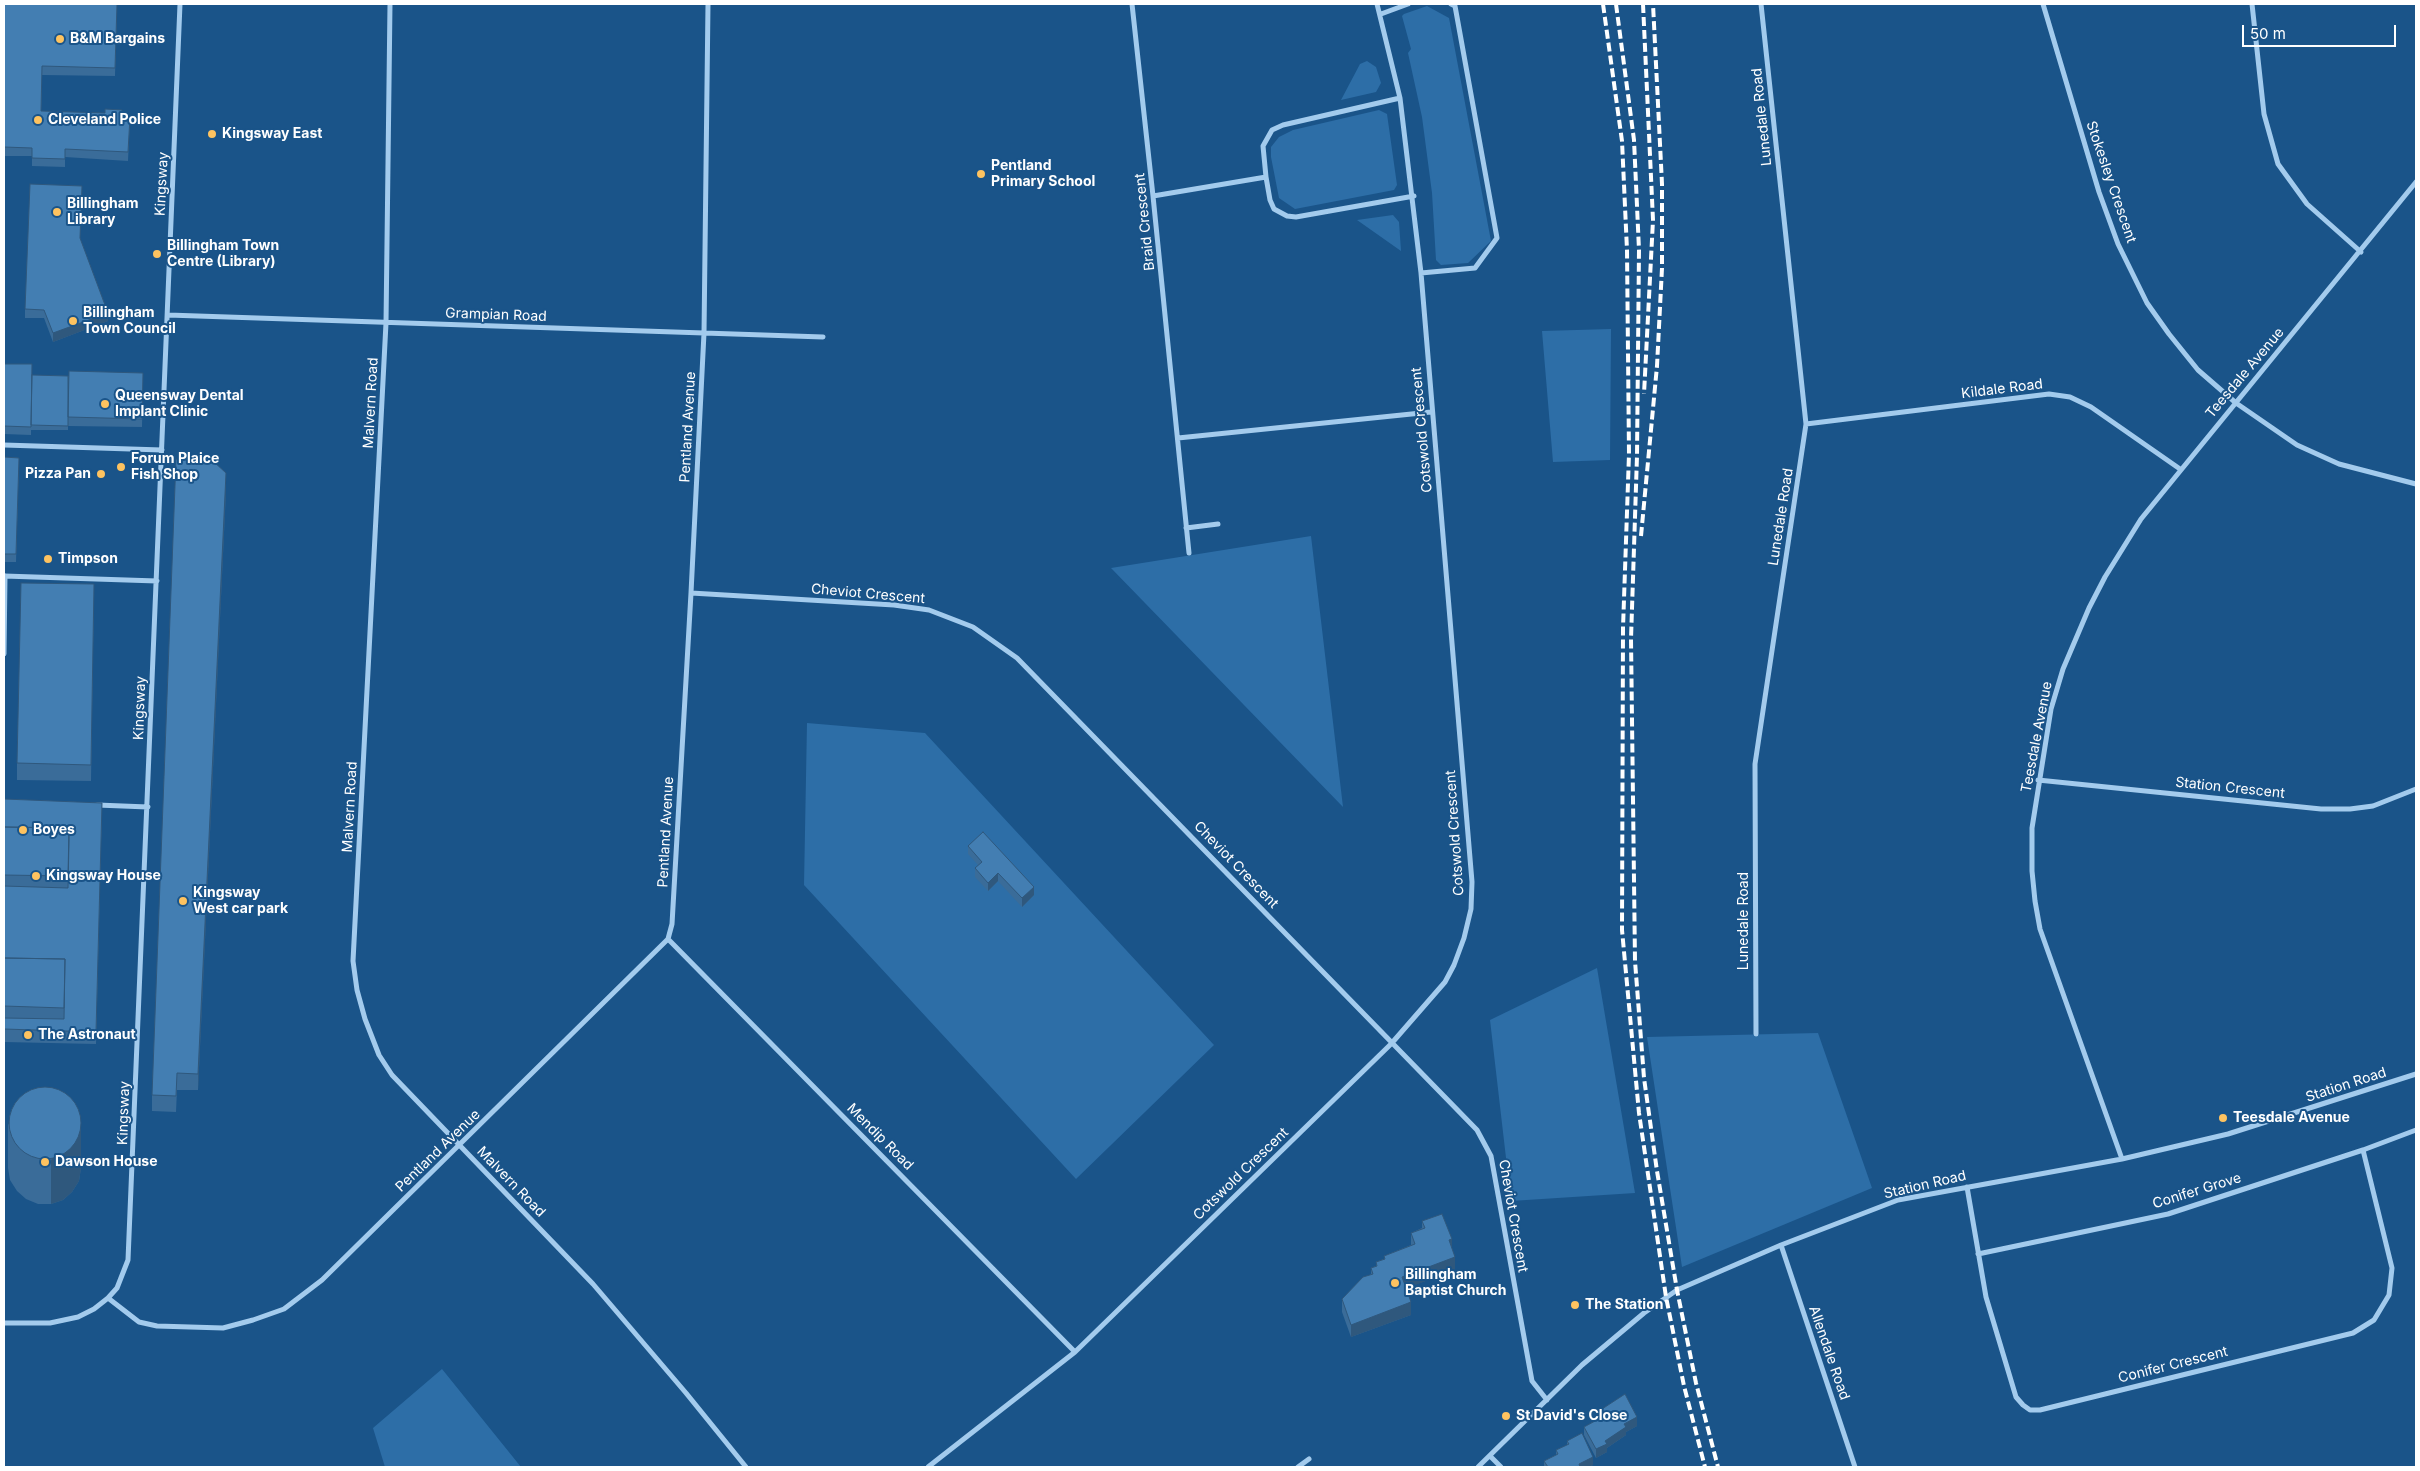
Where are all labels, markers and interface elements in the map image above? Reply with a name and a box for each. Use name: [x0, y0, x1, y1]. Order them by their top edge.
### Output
scale bar: [2245, 15, 2399, 47]
text: 50 m: [2250, 24, 2286, 43]
place label: B&M Bargains: [70, 31, 165, 47]
marker: B&M Bargains: [54, 33, 66, 45]
street label: Lunedale Road: [1749, 67, 1775, 167]
place label: Cleveland Police: [48, 112, 161, 128]
marker: Cleveland Police: [32, 114, 44, 126]
street label: Stokesley Crescent: [2082, 119, 2140, 245]
place label: Kingsway East: [222, 126, 322, 142]
marker: Kingsway East: [206, 128, 218, 140]
street label: Kingsway: [152, 151, 172, 217]
place label: Pentland Primary School: [991, 158, 1095, 190]
marker: Pentland Primary School: [975, 168, 987, 180]
street label: Braid Crescent: [1132, 172, 1158, 272]
place label: Billingham Library: [67, 196, 139, 228]
marker: Billingham Library: [51, 206, 63, 218]
place label: Billingham Town Centre (Library): [167, 238, 279, 270]
marker: Billingham Town Centre (Library): [151, 248, 163, 260]
place label: Billingham Town Council: [83, 305, 176, 338]
street label: Grampian Road: [445, 305, 547, 325]
marker: Billingham Town Council: [67, 315, 79, 327]
street label: Teesdale Avenue: [2202, 324, 2288, 422]
street label: Malvern Road: [360, 357, 382, 449]
street label: Cotswold Crescent: [1408, 367, 1436, 493]
street label: Pentland Avenue: [677, 371, 699, 483]
street label: Kildale Road: [1960, 376, 2044, 402]
place label: Queensway Dental Implant Clinic: [115, 388, 244, 421]
marker: Queensway Dental Implant Clinic: [99, 398, 111, 410]
place label: Forum Plaice Fish Shop: [131, 451, 219, 484]
marker: Forum Plaice Fish Shop: [115, 461, 127, 473]
place label: Pizza Pan: [25, 466, 91, 482]
street label: Lunedale Road: [1765, 467, 1797, 567]
marker: Pizza Pan: [95, 468, 107, 480]
place label: Timpson: [58, 551, 118, 567]
marker: Timpson: [42, 553, 54, 565]
street label: Cheviot Crescent: [810, 581, 926, 607]
street label: Kingsway: [130, 676, 150, 740]
street label: Teesdale Avenue: [2018, 680, 2056, 794]
street label: Malvern Road: [339, 761, 361, 853]
street label: Cotswold Crescent: [1442, 770, 1468, 896]
street label: Station Crescent: [2174, 774, 2286, 802]
street label: Pentland Avenue: [655, 776, 677, 888]
street label: Cheviot Crescent: [1190, 818, 1282, 912]
place label: Boyes: [33, 822, 75, 838]
marker: Boyes: [17, 824, 29, 836]
place label: Kingsway House: [46, 868, 161, 884]
marker: Kingsway House: [30, 870, 42, 882]
street label: Lunedale Road: [1736, 872, 1752, 970]
place label: Kingsway West car park: [193, 885, 288, 918]
marker: Kingsway West car park: [177, 895, 189, 907]
place label: The Astronaut: [38, 1027, 136, 1043]
marker: The Astronaut: [22, 1029, 34, 1041]
street label: Station Road: [2304, 1064, 2388, 1106]
street label: Kingsway: [114, 1081, 134, 1145]
street label: Mendip Road: [843, 1100, 917, 1174]
street label: Pentland Avenue: [392, 1106, 484, 1196]
place label: Teesdale Avenue: [2233, 1110, 2350, 1126]
marker: Teesdale Avenue: [2217, 1112, 2229, 1124]
street label: Cotswold Crescent: [1190, 1124, 1292, 1224]
street label: Malvern Road: [473, 1143, 549, 1221]
place label: Dawson House: [55, 1154, 158, 1170]
marker: Dawson House: [39, 1156, 51, 1168]
street label: Cheviot Crescent: [1495, 1158, 1531, 1274]
street label: Station Road: [1882, 1167, 1968, 1203]
street label: Conifer Grove: [2151, 1170, 2243, 1212]
place label: Billingham Baptist Church: [1405, 1267, 1507, 1300]
marker: Billingham Baptist Church: [1389, 1277, 1401, 1289]
place label: The Station: [1585, 1297, 1663, 1313]
marker: The Station: [1569, 1299, 1581, 1311]
street label: Allendale Road: [1805, 1304, 1853, 1402]
street label: Conifer Crescent: [2117, 1343, 2229, 1387]
place label: St David's Close: [1516, 1408, 1627, 1424]
marker: St David's Close: [1500, 1410, 1512, 1422]

